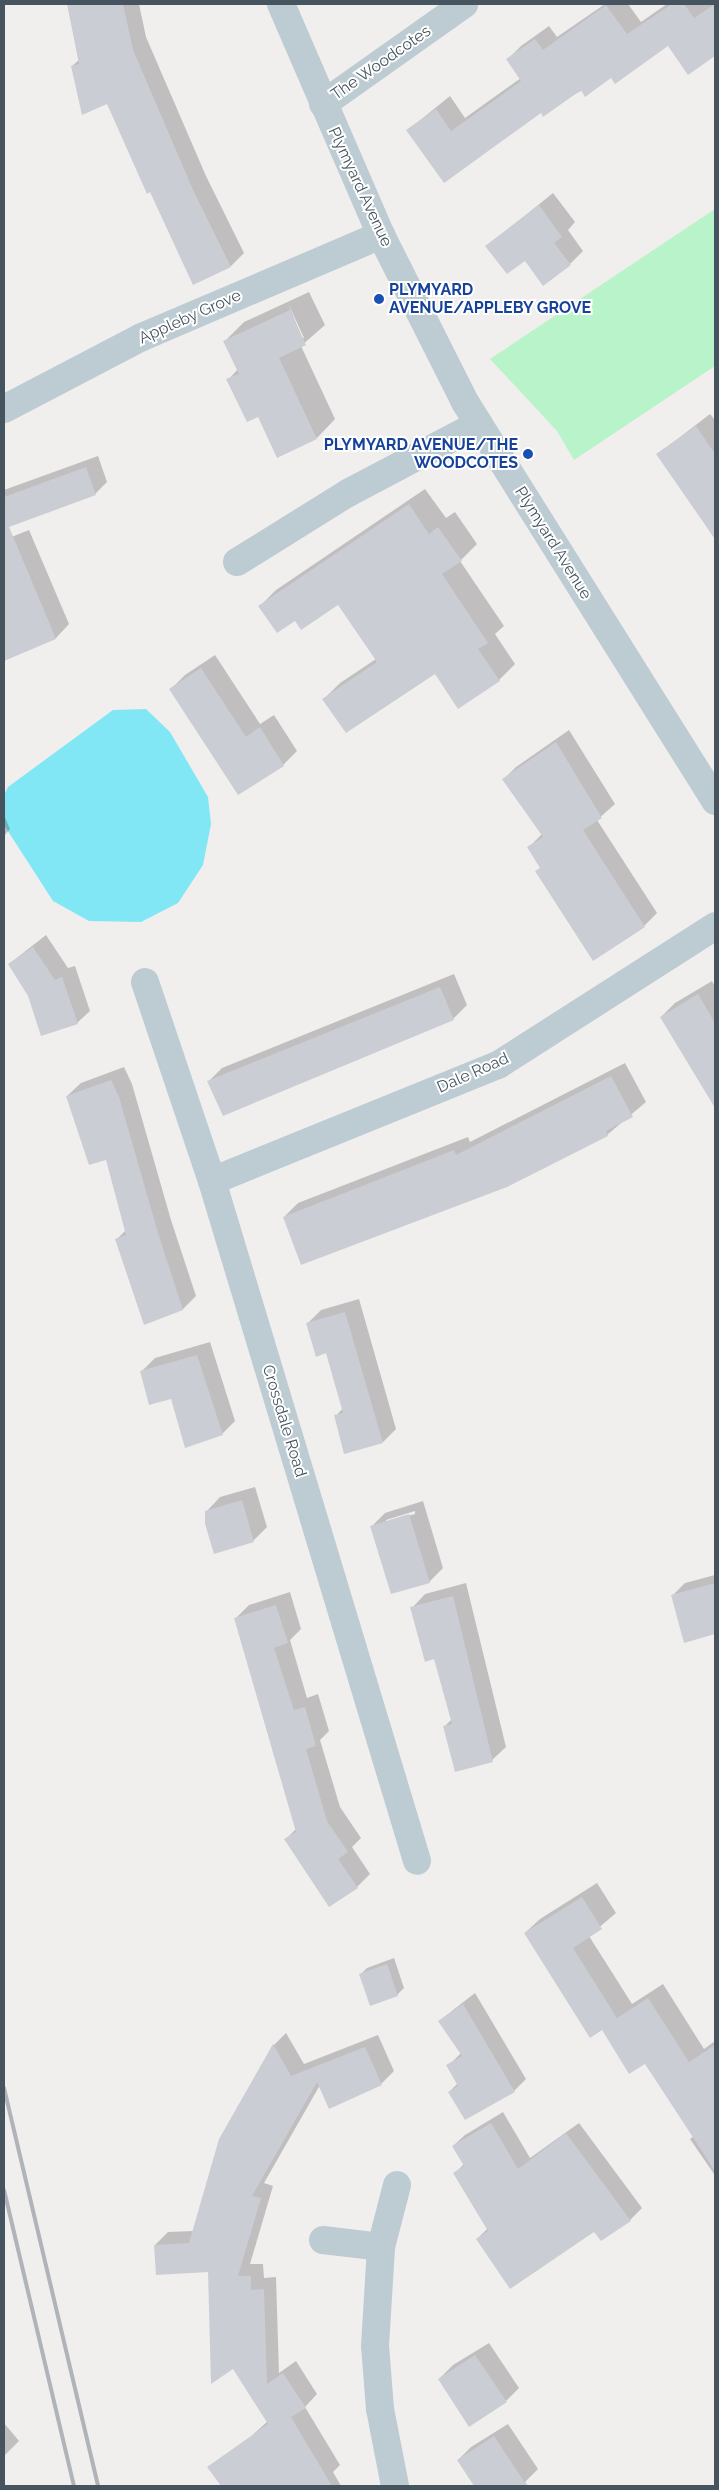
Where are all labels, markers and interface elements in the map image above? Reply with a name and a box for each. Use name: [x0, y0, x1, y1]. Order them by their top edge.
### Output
street label: The Woodcotes: [327, 21, 435, 105]
street label: Plymyard Avenue: [324, 124, 396, 250]
place label: PLYMYARD AVENUE/APPLEBY GROVE: [389, 280, 592, 318]
street label: Appleby Grove: [136, 286, 244, 348]
marker: PLYMYARD AVENUE/APPLEBY GROVE: [373, 293, 385, 305]
place label: PLYMYARD AVENUE/THE WOODCOTES: [323, 435, 518, 473]
marker: PLYMYARD AVENUE/THE WOODCOTES: [522, 448, 534, 460]
street label: Plymyard Avenue: [510, 483, 596, 603]
street label: Dale Road: [434, 1049, 512, 1097]
street label: Crossdale Road: [258, 1363, 310, 1479]

